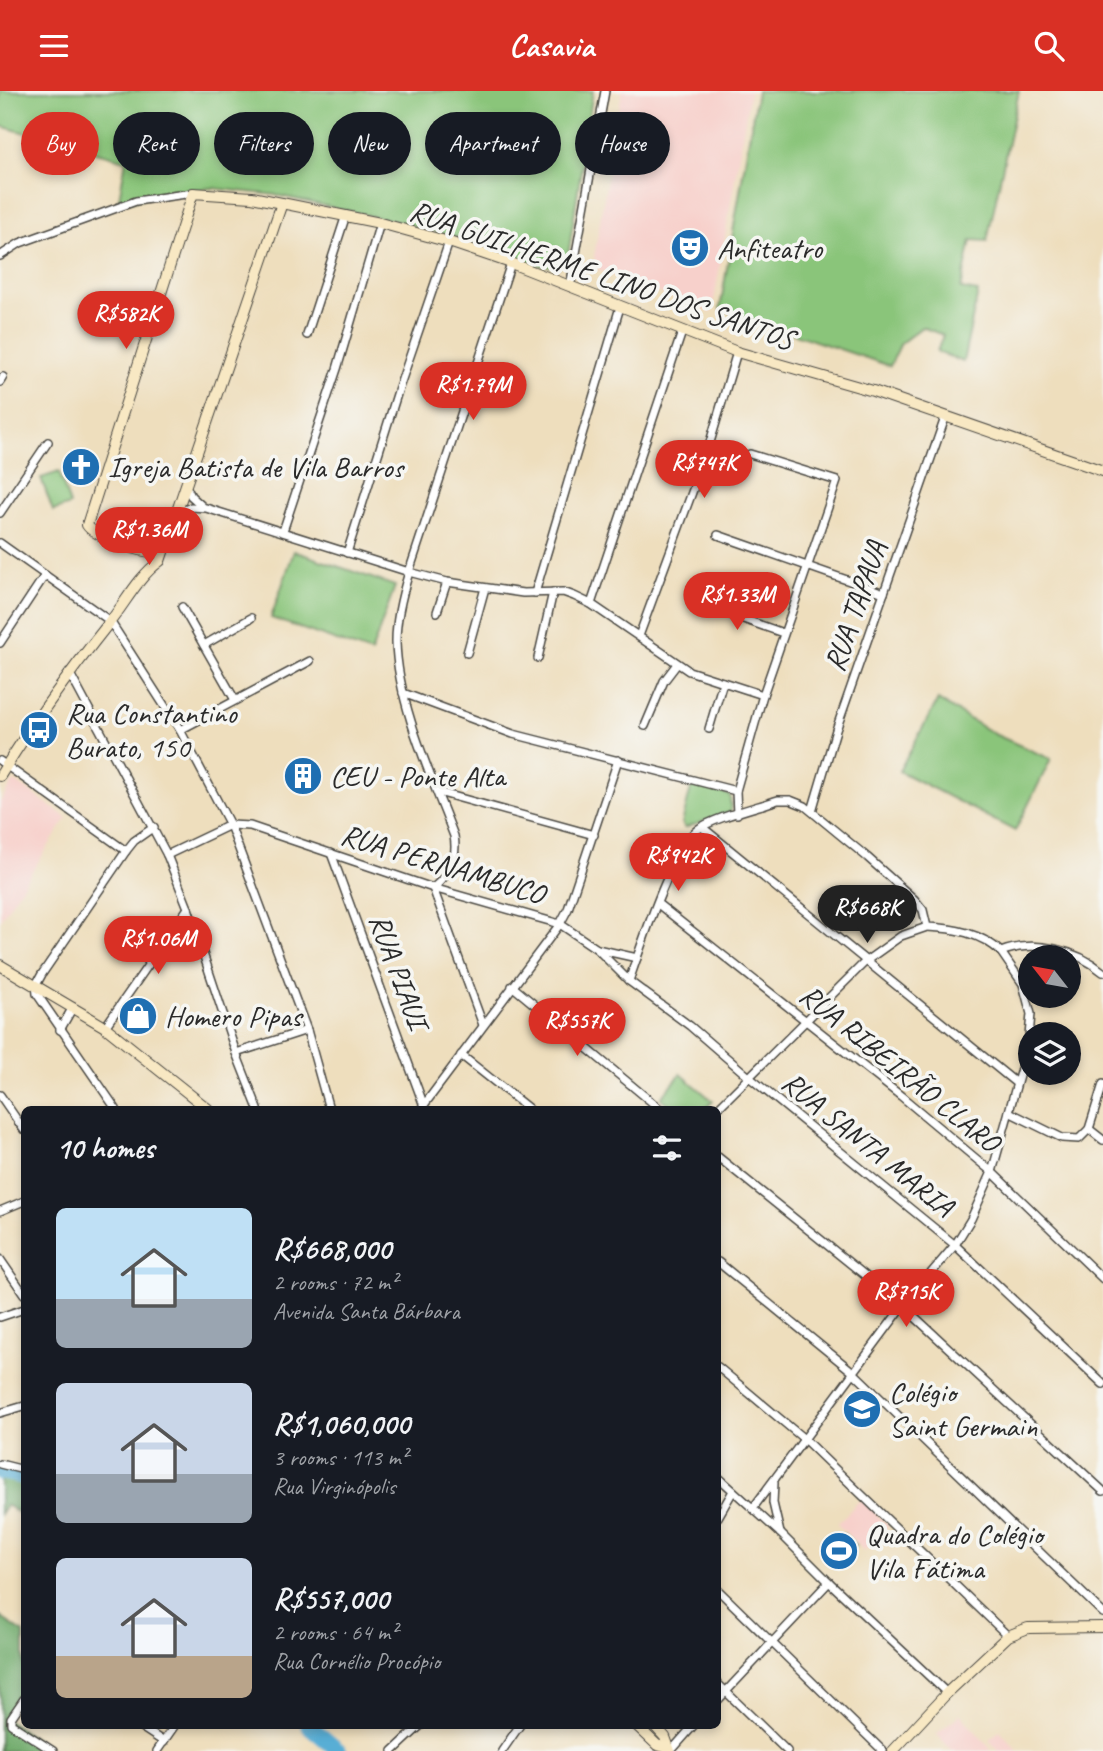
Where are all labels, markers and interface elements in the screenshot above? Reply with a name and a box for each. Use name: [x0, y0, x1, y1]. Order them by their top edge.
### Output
text: Casavia: [509, 25, 594, 66]
icon: menu: [35, 27, 73, 65]
icon: search: [1030, 27, 1068, 65]
chip: Buy: [21, 112, 99, 175]
chip: Rent: [113, 112, 200, 175]
chip: Filters: [214, 112, 314, 175]
chip: New: [328, 112, 411, 175]
chip: Apartment: [425, 112, 561, 175]
chip: House: [575, 112, 670, 175]
street label: RUA GUILHERME LINO DOS SANTOS: [405, 191, 802, 360]
theatre icon: Anfiteatro: [669, 227, 711, 269]
place label: Anfiteatro: [717, 229, 823, 267]
pin: R$582K: [69, 292, 183, 351]
text: R$582K: [93, 299, 159, 328]
pin: R$1.79M: [408, 363, 538, 422]
text: R$1.79M: [436, 370, 510, 399]
pin: R$747K: [647, 441, 761, 500]
church icon: Igreja Batista de Vila Barros: [60, 446, 102, 488]
place label: Igreja Batista de Vila Barros: [108, 448, 406, 486]
text: R$747K: [671, 448, 737, 477]
pin: R$1.36M: [84, 507, 214, 567]
text: R$1.36M: [111, 515, 187, 544]
street label: RUA TAPAUA: [815, 535, 895, 676]
pin: R$1.33M: [672, 573, 802, 632]
text: R$1.33M: [699, 580, 775, 609]
place label: Rua Constantino Burato, 150: [66, 694, 238, 766]
bus stop icon: Rua Constantino Burato, 150: [18, 709, 60, 751]
building icon: CEU - Ponte Alta: [282, 755, 324, 797]
place label: CEU - Ponte Alta: [330, 757, 508, 795]
street label: RUA PERNAMBUCO: [337, 815, 552, 914]
pin: R$942K: [621, 833, 735, 893]
text: R$942K: [645, 841, 711, 870]
pin: R$668K: [810, 885, 924, 945]
text: R$668K: [834, 893, 900, 922]
street label: RUA PIAUI: [361, 909, 439, 1039]
pin: R$1.06M: [93, 917, 223, 976]
text: R$1.06M: [120, 924, 196, 953]
north arrow: [1018, 945, 1082, 1008]
map controls: [1018, 945, 1081, 1085]
street label: RUA RIBEIRÃO CLARO: [792, 976, 1010, 1162]
shop icon: Homero Pipas: [117, 995, 159, 1037]
place label: Homero Pipas: [165, 997, 304, 1035]
pin: R$557K: [520, 999, 634, 1058]
text: R$557K: [545, 1006, 609, 1035]
button: layers: [1018, 1022, 1081, 1085]
street label: RUA SANTA MARIA: [774, 1063, 963, 1226]
text: 10 homes: [56, 1129, 154, 1167]
icon: filters: [648, 1129, 686, 1167]
text: R$668,000: [273, 1230, 391, 1268]
icon: home: [112, 1236, 196, 1320]
text: 2 rooms · 72 m²: [273, 1268, 397, 1297]
pin: R$715K: [849, 1269, 963, 1329]
text: R$715K: [873, 1277, 939, 1306]
text: Avenida Santa Bárbara: [273, 1297, 460, 1326]
place label: Colégio Saint Germain: [889, 1373, 1038, 1445]
school or university icon: Colégio Saint Germain: [841, 1388, 883, 1430]
text: R$1,060,000: [273, 1405, 410, 1443]
icon: home: [112, 1411, 196, 1495]
text: 3 rooms · 113 m²: [273, 1443, 408, 1472]
text: Rua Virginópolis: [273, 1472, 396, 1501]
place label: Quadra do Colégio Vila Fátima: [866, 1515, 1046, 1587]
sports icon: Quadra do Colégio Vila Fátima: [818, 1530, 860, 1572]
text: R$557,000: [273, 1580, 389, 1618]
icon: home: [112, 1586, 196, 1670]
text: 2 rooms · 64 m²: [273, 1618, 397, 1647]
text: Rua Cornélio Procópio: [273, 1647, 440, 1676]

